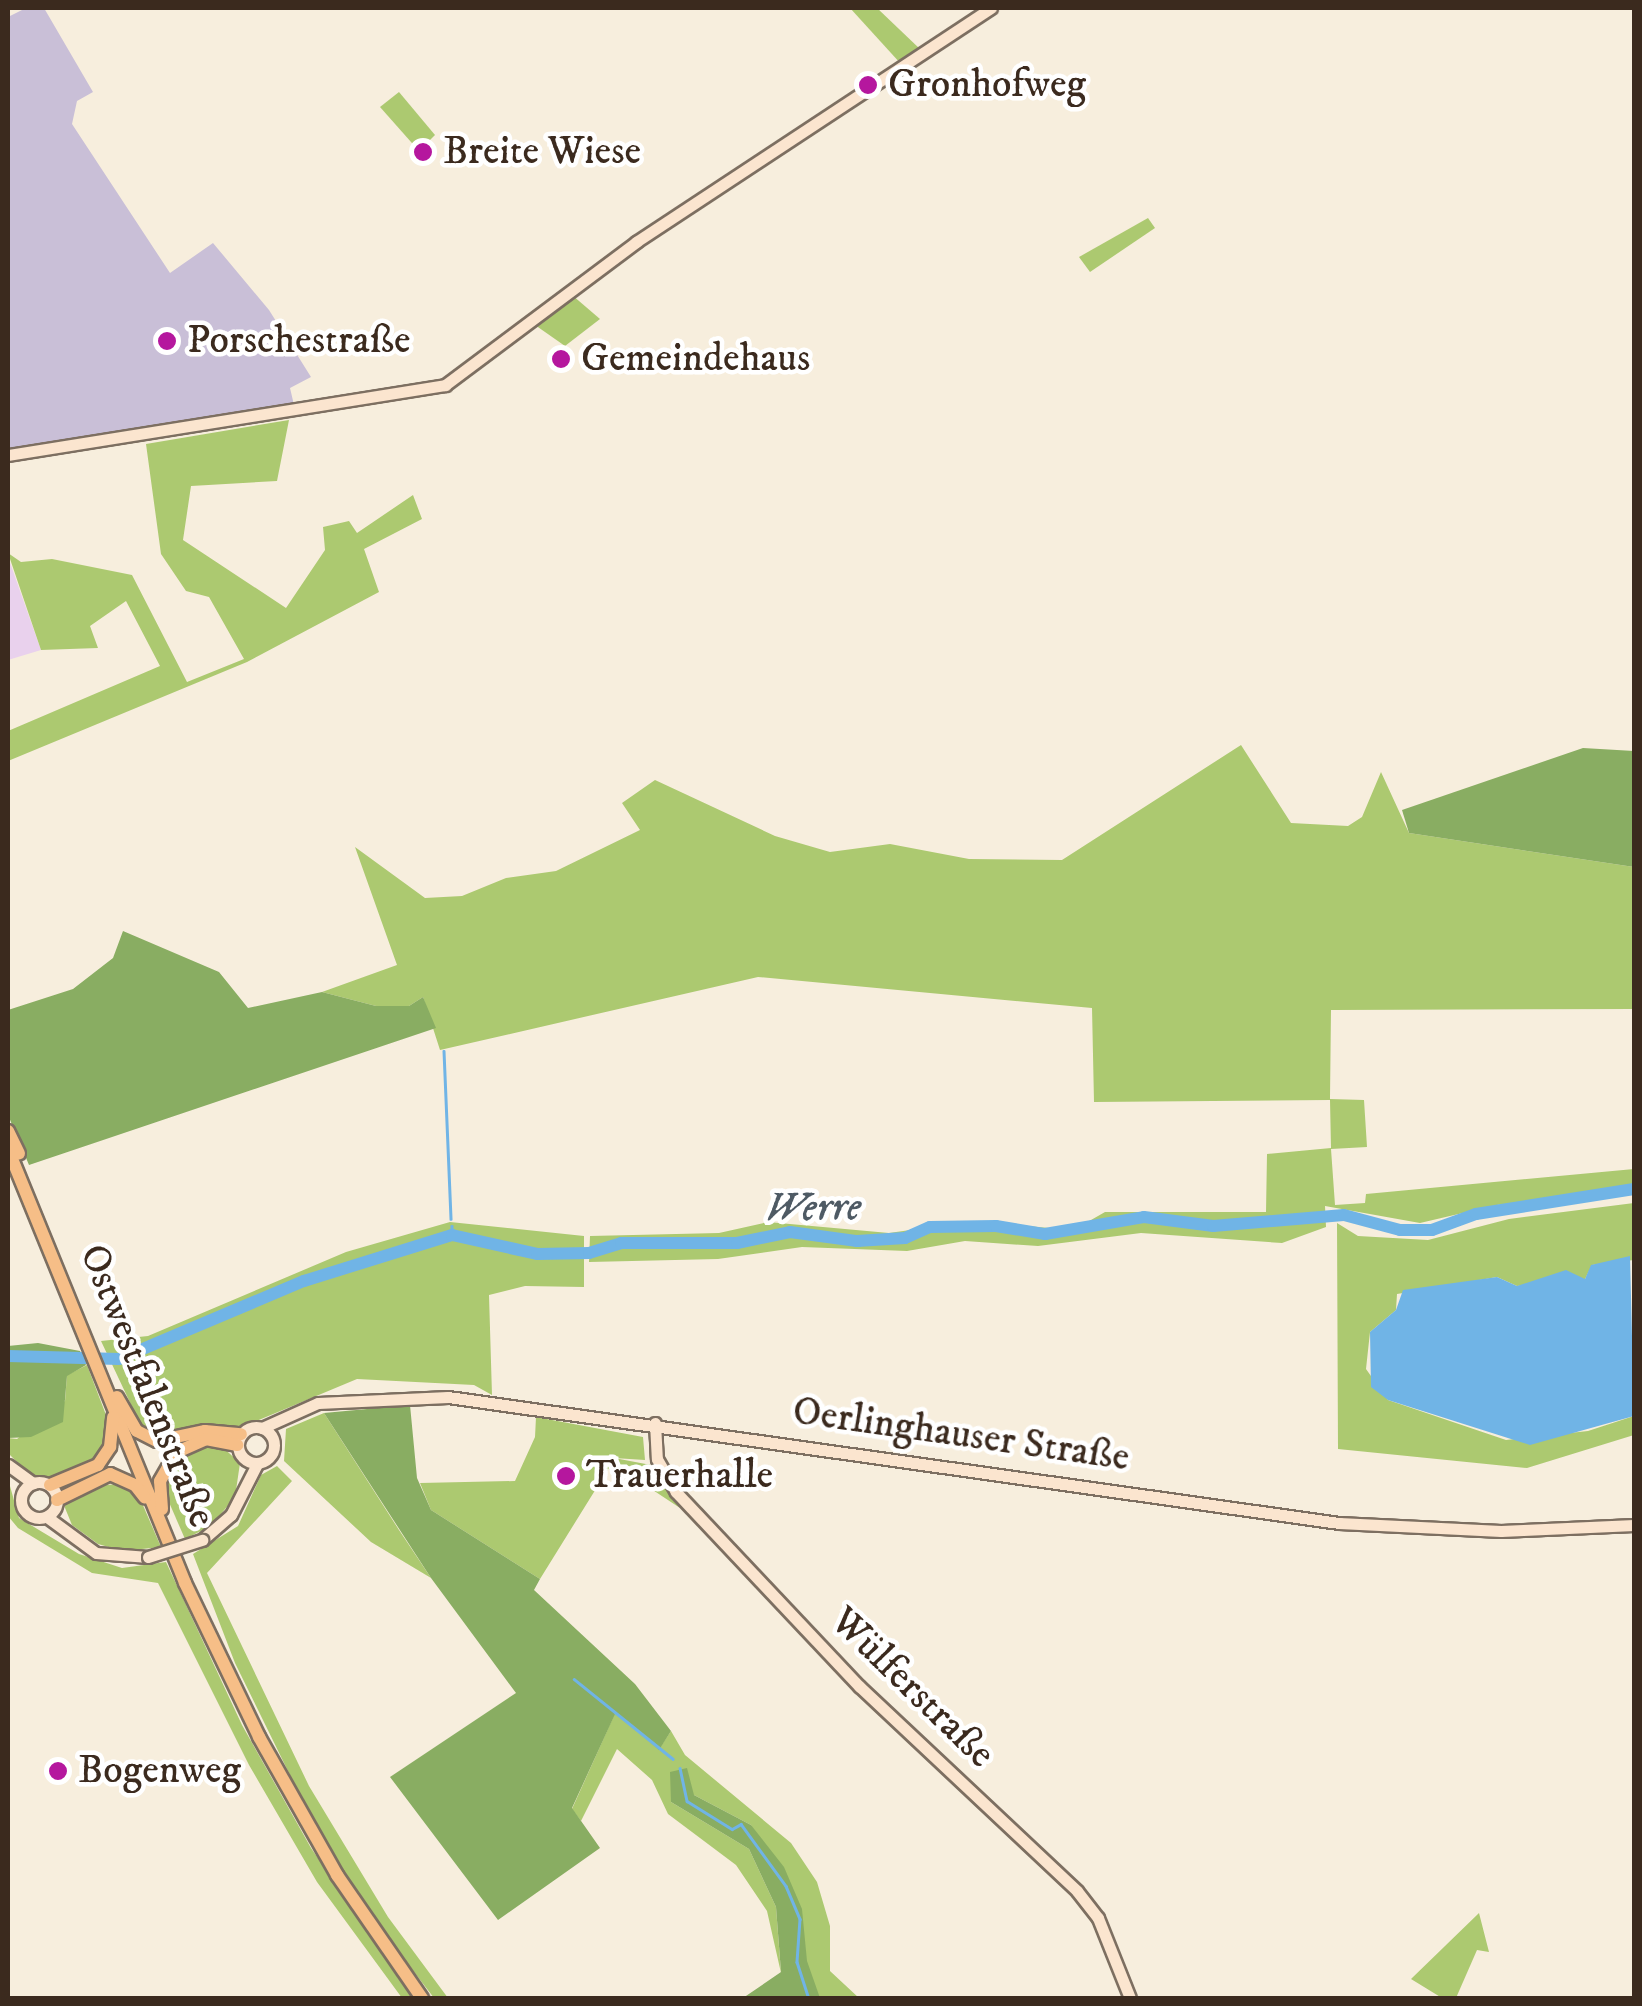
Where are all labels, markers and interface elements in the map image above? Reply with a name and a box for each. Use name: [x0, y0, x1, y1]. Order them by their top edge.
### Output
place label: Gronhofweg: [888, 61, 1086, 109]
marker: Gronhofweg: [857, 74, 879, 96]
place label: Breite Wiese: [443, 128, 641, 176]
marker: Breite Wiese: [412, 141, 434, 163]
place label: Porschestraße: [187, 317, 410, 365]
marker: Porschestraße: [156, 330, 178, 352]
place label: Gemeindehaus: [581, 335, 810, 383]
marker: Gemeindehaus: [550, 348, 572, 370]
water label: Werre: [765, 1182, 861, 1234]
street label: Ostwestfalenstraße: [68, 1238, 226, 1534]
street label: Oerlinghauser Straße: [790, 1388, 1132, 1482]
place label: Trauerhalle: [586, 1452, 773, 1500]
marker: Trauerhalle: [555, 1465, 577, 1487]
street label: Wülferstraße: [820, 1598, 1004, 1778]
place label: Bogenweg: [78, 1747, 241, 1795]
marker: Bogenweg: [47, 1760, 69, 1782]

